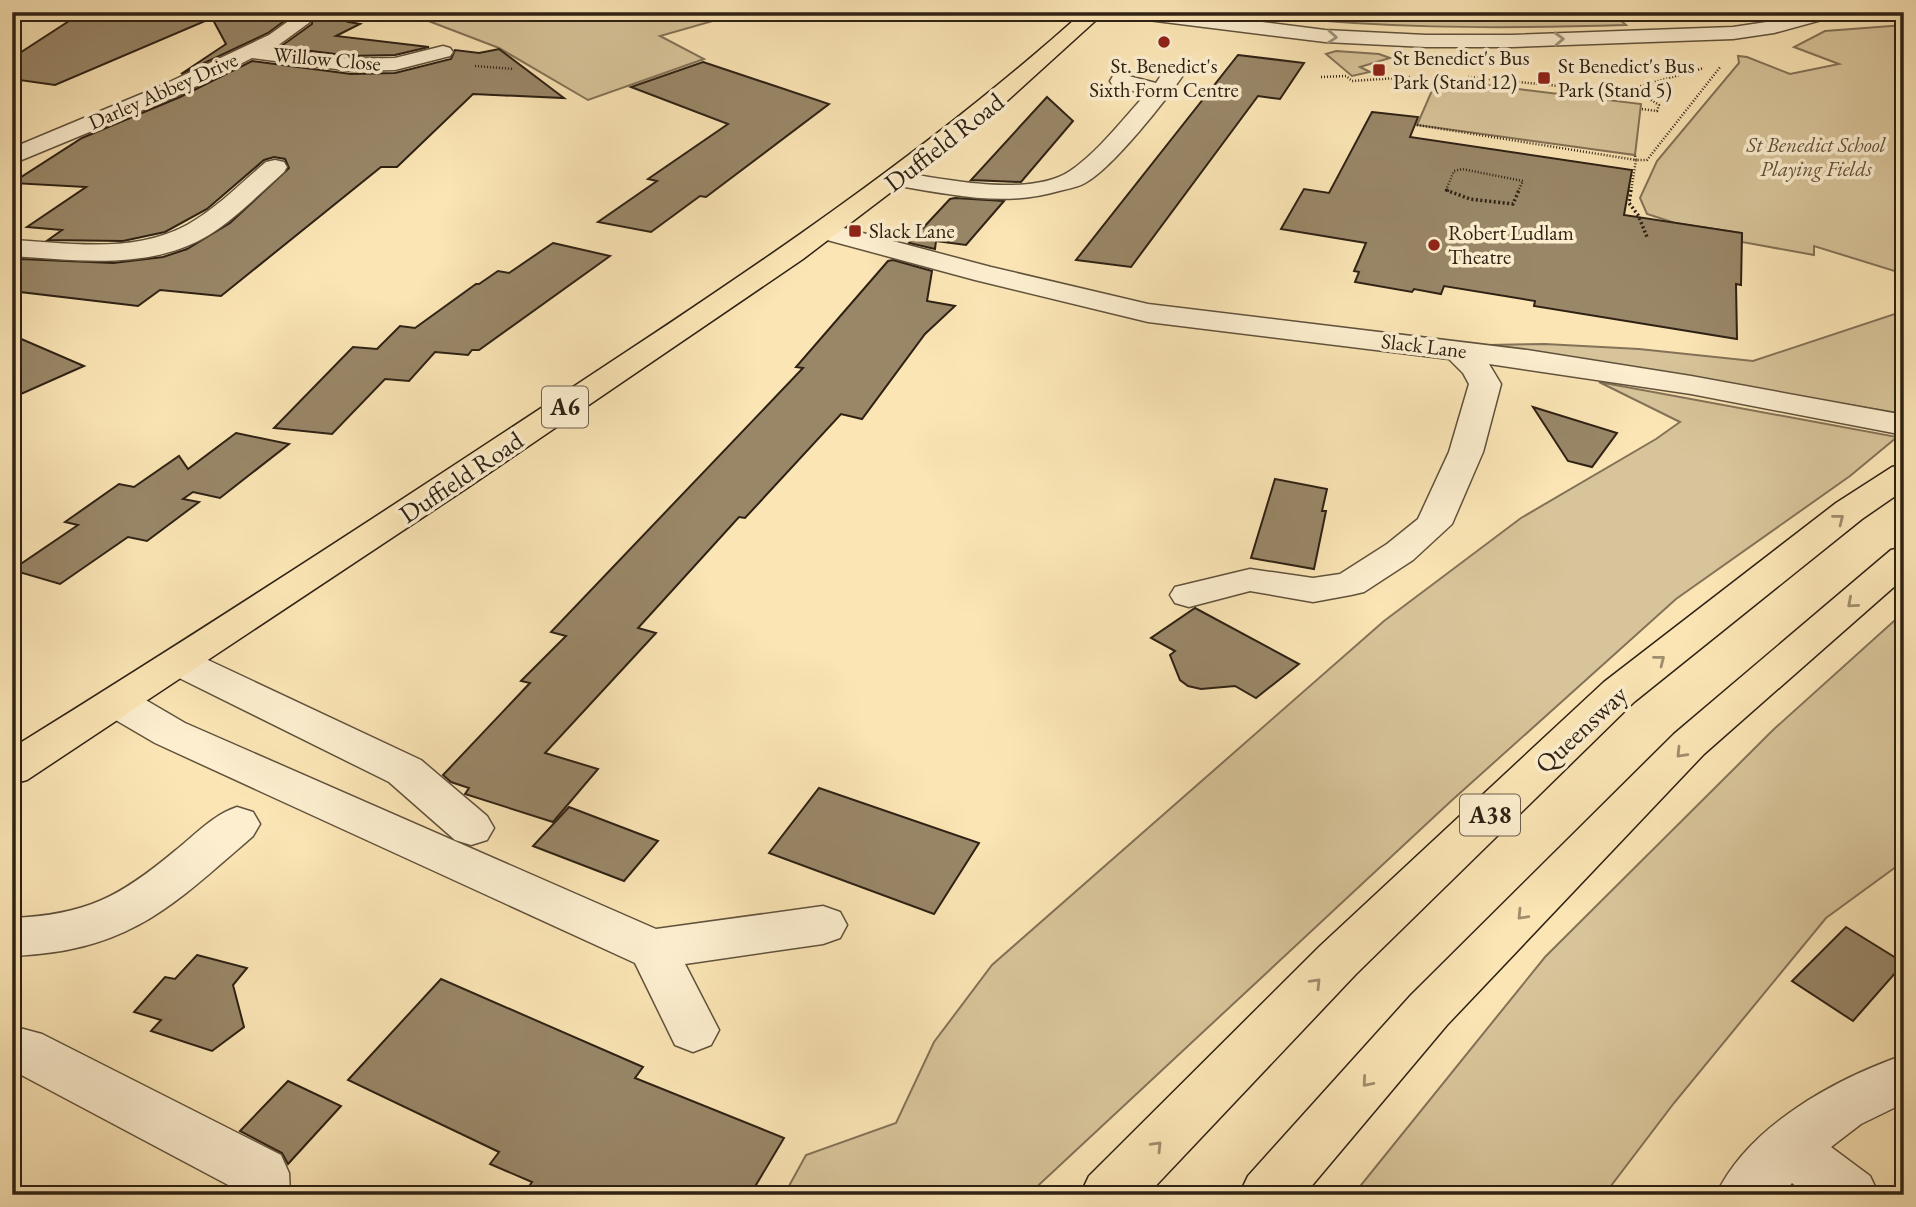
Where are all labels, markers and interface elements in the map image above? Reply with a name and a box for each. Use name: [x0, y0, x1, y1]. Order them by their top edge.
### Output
one-way arrow: [1327, 29, 1338, 44]
one-way arrow: [1554, 32, 1565, 47]
marker: St. Benedict's Sixth Form Centre: [1156, 34, 1172, 50]
street label: Willow Close: [272, 40, 382, 77]
place label: St Benedict's Bus Park (Stand 12): [1393, 44, 1530, 95]
street label: Darley Abbey Drive: [84, 46, 242, 136]
place label: St. Benedict's Sixth Form Centre: [1089, 52, 1239, 103]
place label: St Benedict's Bus Park (Stand 5): [1558, 52, 1695, 103]
marker: St Benedict's Bus Park (Stand 12): [1371, 62, 1387, 78]
marker: St Benedict's Bus Park (Stand 5): [1536, 70, 1552, 86]
street label: Duffield Road: [877, 84, 1011, 199]
park label: St Benedict School Playing Fields: [1746, 131, 1886, 182]
place label: Slack Lane: [869, 217, 955, 244]
place label: Robert Ludlam Theatre: [1448, 219, 1574, 270]
marker: Slack Lane: [847, 223, 863, 239]
marker: Robert Ludlam Theatre: [1426, 237, 1442, 253]
street label: Slack Lane: [1380, 327, 1468, 364]
road number: A6: [542, 386, 588, 428]
street label: Duffield Road: [392, 423, 530, 531]
one-way arrow: [1831, 514, 1843, 527]
one-way arrow: [1847, 595, 1860, 607]
one-way arrow: [1652, 655, 1665, 668]
street label: Queensway: [1527, 677, 1635, 781]
one-way arrow: [1676, 744, 1689, 757]
road number: A38: [1460, 794, 1520, 836]
one-way arrow: [1518, 907, 1531, 920]
one-way arrow: [1307, 978, 1320, 991]
one-way arrow: [1363, 1073, 1375, 1086]
one-way arrow: [1148, 1141, 1161, 1154]

